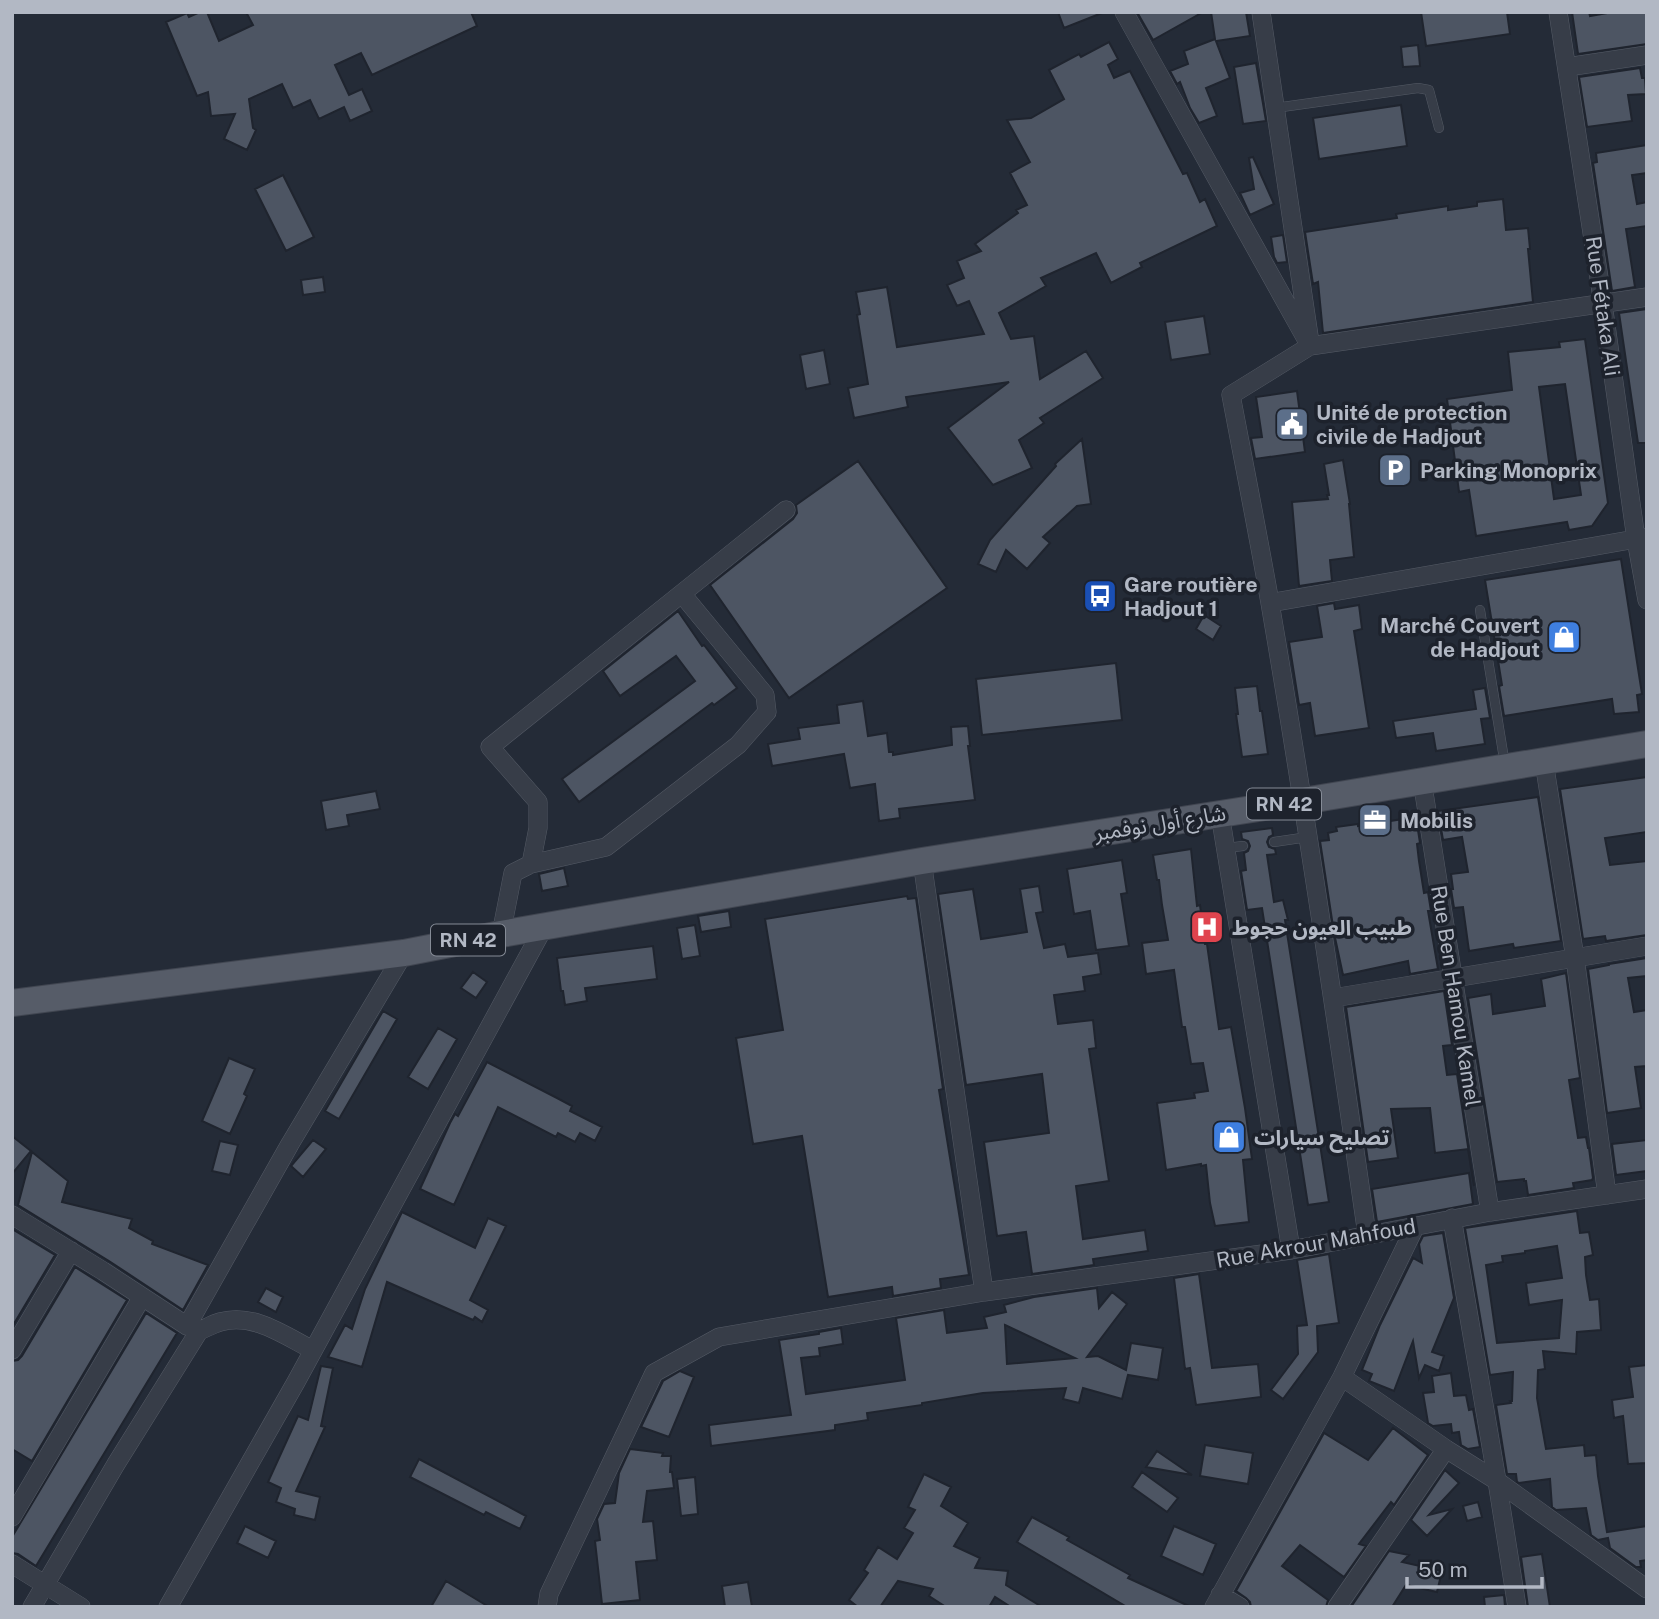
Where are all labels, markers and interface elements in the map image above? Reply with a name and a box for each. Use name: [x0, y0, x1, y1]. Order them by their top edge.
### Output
street label: Rue Fétaka Ali: [1581, 234, 1625, 378]
place label: Unité de protection civile de Hadjout: [1316, 400, 1508, 449]
public building icon: Unité de protection civile de Hadjout: [1273, 405, 1311, 443]
parking icon: Parking Monoprix: [1376, 451, 1414, 489]
place label: Parking Monoprix: [1420, 458, 1597, 483]
place label: Gare routière Hadjout 1: [1124, 572, 1258, 621]
bus stop icon: Gare routière Hadjout 1: [1081, 577, 1119, 615]
place label: Marché Couvert de Hadjout: [1380, 613, 1540, 662]
shop icon: Marché Couvert de Hadjout: [1545, 618, 1583, 656]
road number: RN 42: [1247, 789, 1321, 820]
street label: شارع أول نوفمبر: [1092, 800, 1228, 849]
office icon: Mobilis: [1356, 801, 1394, 839]
place label: Mobilis: [1400, 808, 1473, 833]
street label: Rue Ben Hamou Kamel: [1426, 884, 1486, 1108]
hospital icon: طبيب العيون حجوط: [1188, 908, 1226, 946]
place label: طبيب العيون حجوط: [1232, 915, 1412, 940]
road number: RN 42: [431, 924, 505, 956]
shop icon: تصليح سيارات: [1210, 1118, 1248, 1156]
place label: تصليح سيارات: [1254, 1125, 1390, 1153]
street label: Rue Akrour Mahfoud: [1214, 1213, 1418, 1273]
scale bar: [1407, 1546, 1542, 1590]
text: 50 m: [1418, 1557, 1468, 1582]

